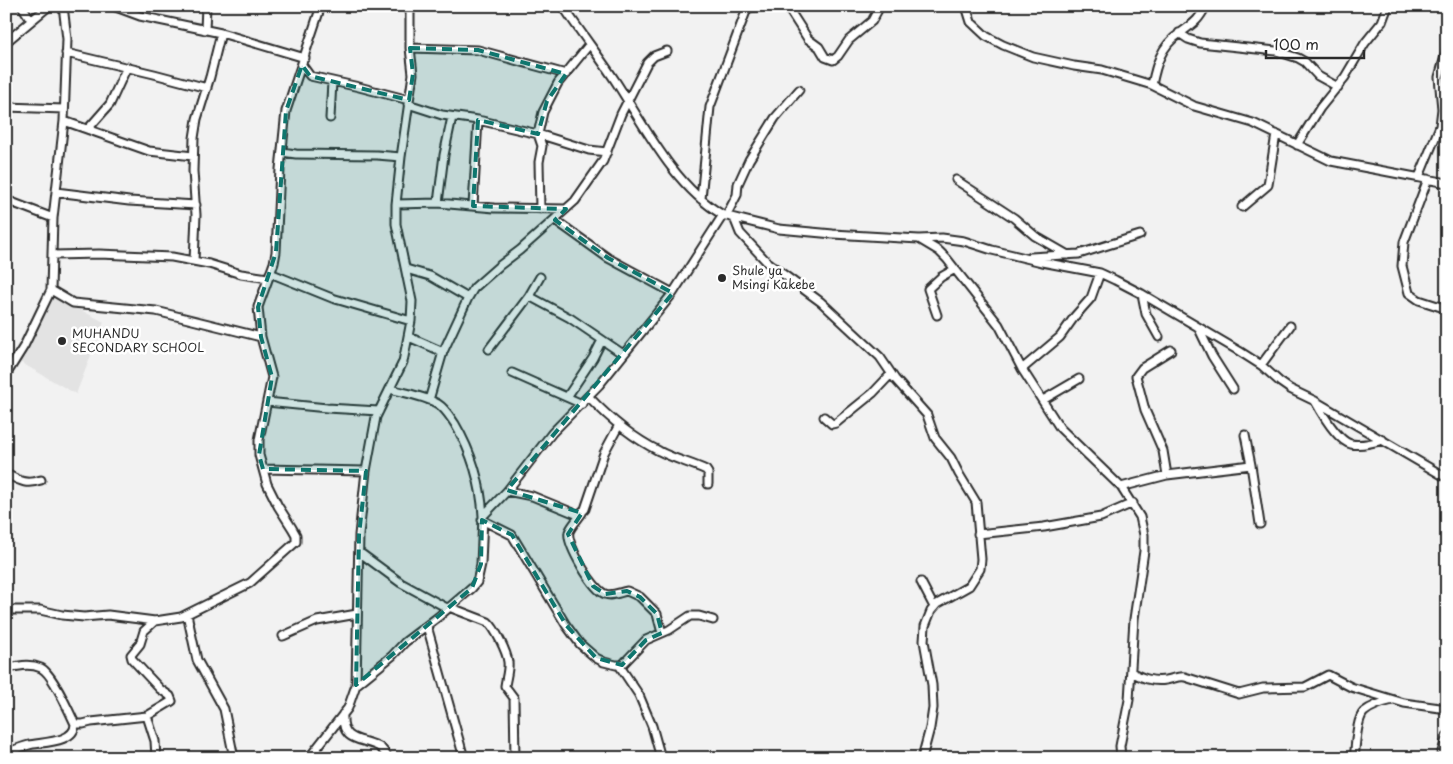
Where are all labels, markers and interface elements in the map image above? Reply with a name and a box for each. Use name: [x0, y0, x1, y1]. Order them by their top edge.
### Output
scale bar: [1266, 28, 1363, 60]
text: 100 m: [1273, 32, 1319, 55]
place label: Shule ya Msingi Kakebe: [732, 261, 816, 293]
marker: Shule ya Msingi Kakebe: [716, 272, 728, 284]
place label: MUHANDU SECONDARY SCHOOL: [72, 324, 204, 356]
marker: MUHANDU SECONDARY SCHOOL: [56, 335, 68, 347]

